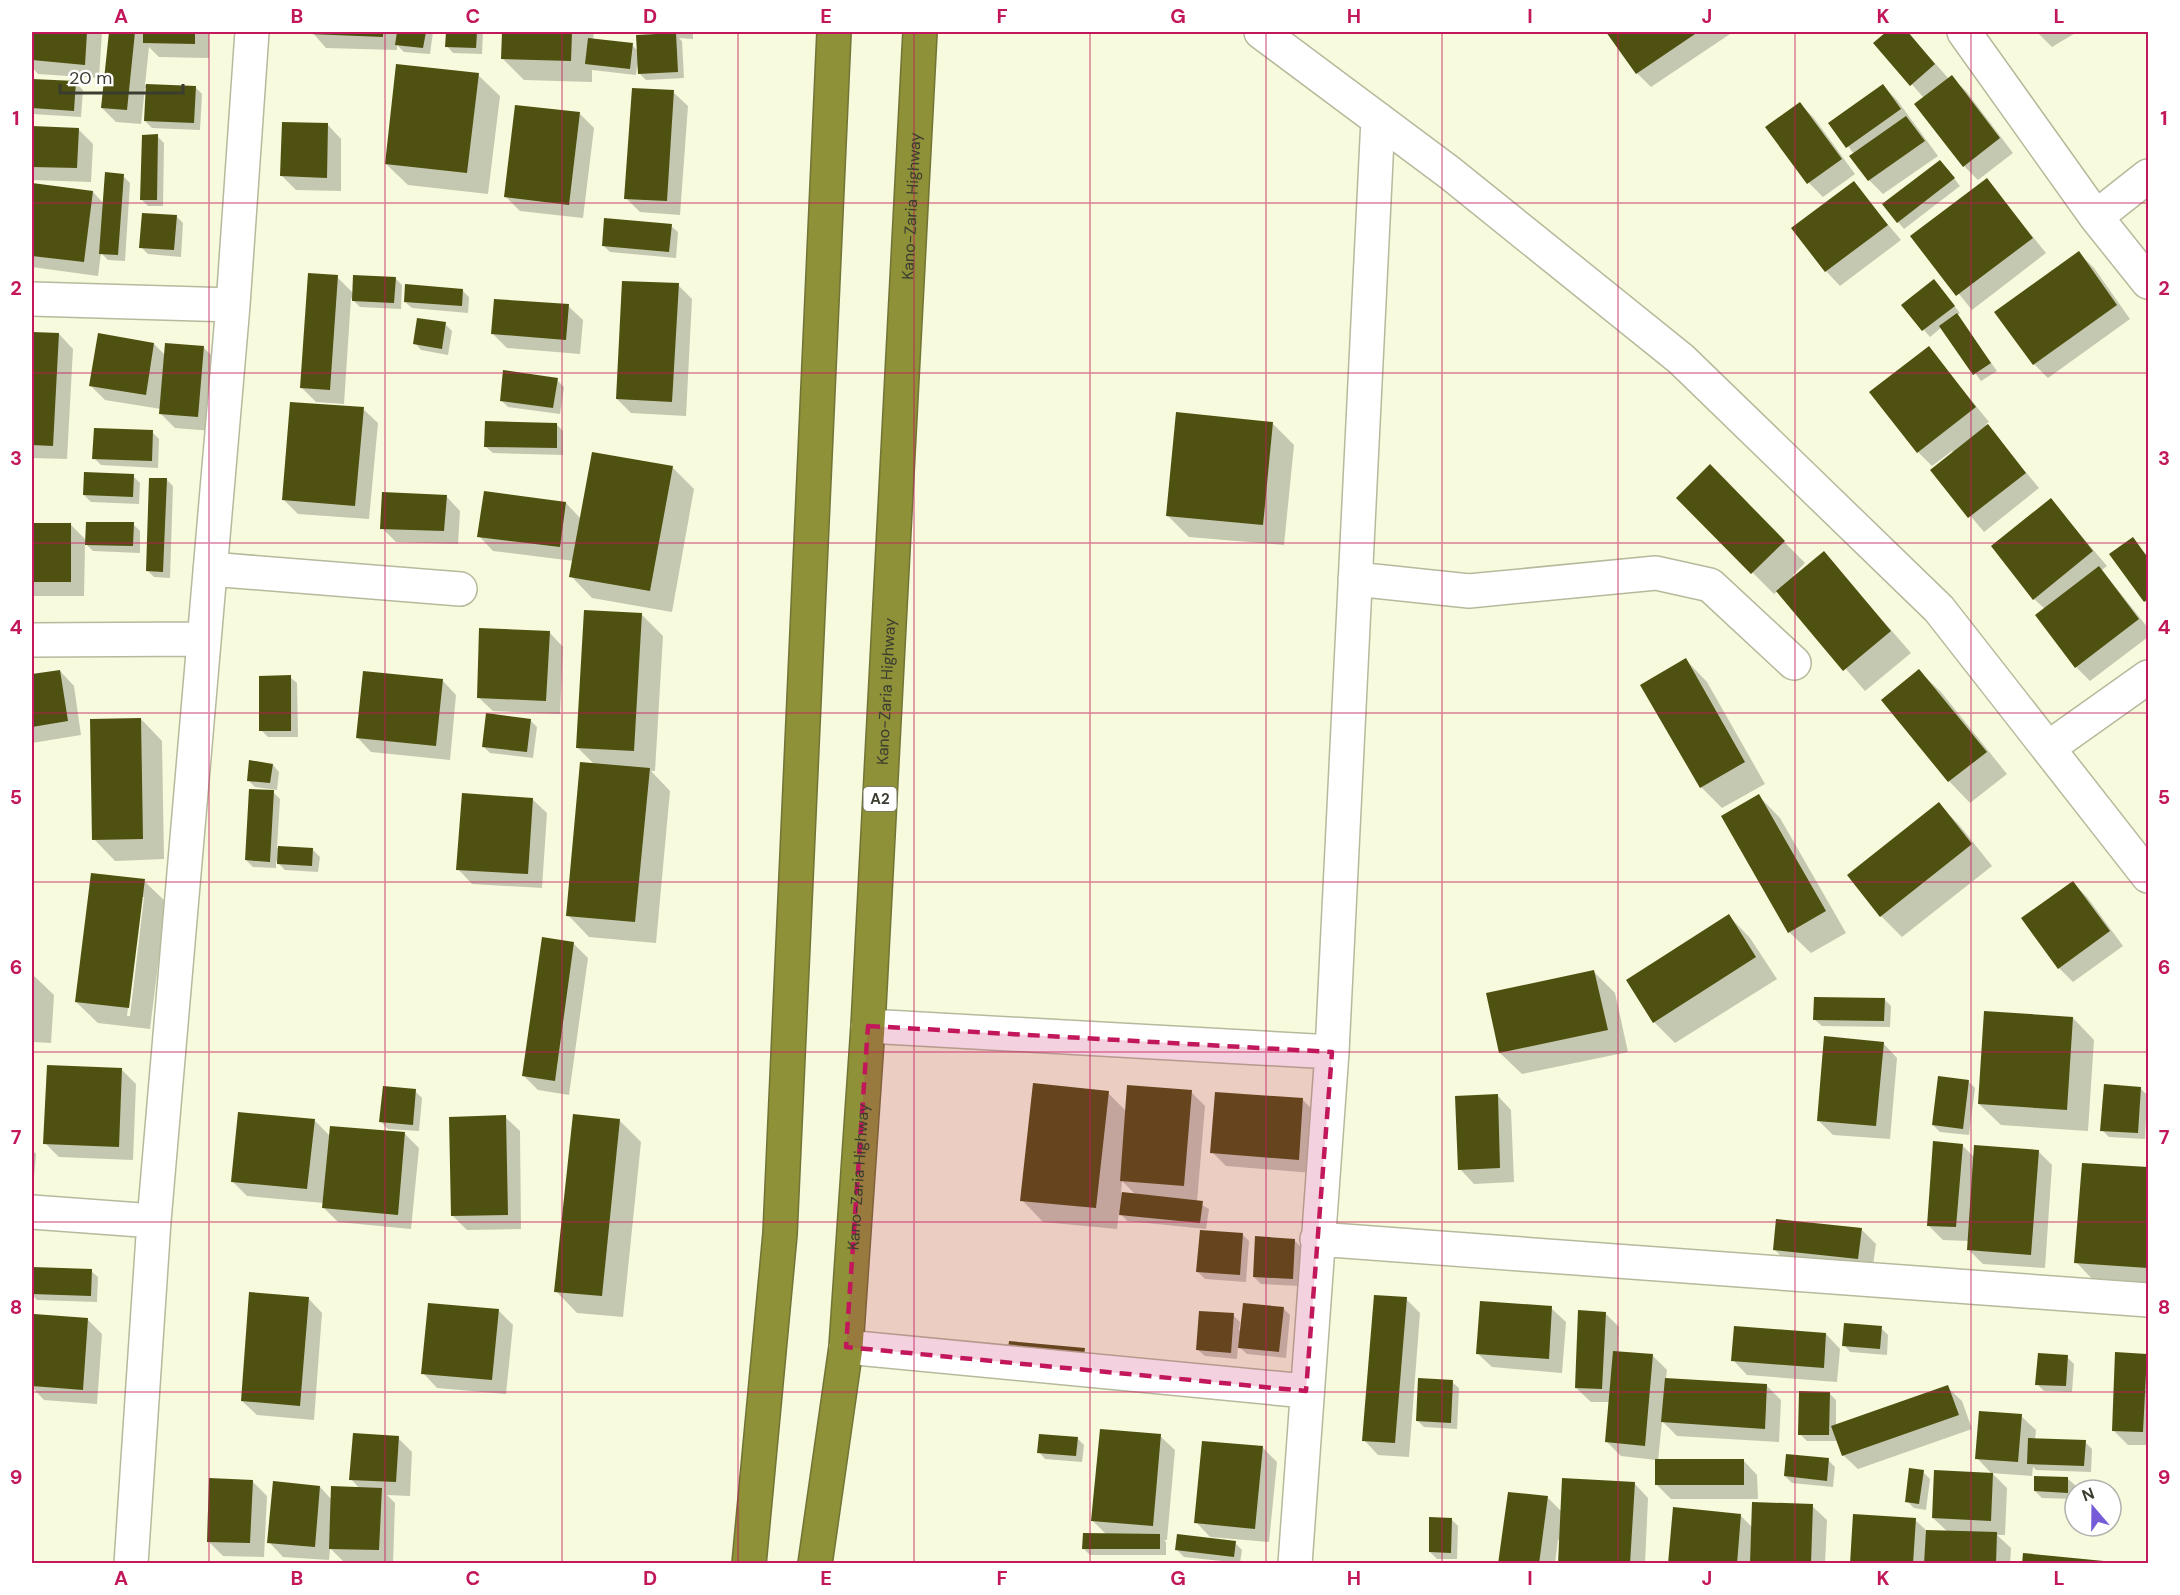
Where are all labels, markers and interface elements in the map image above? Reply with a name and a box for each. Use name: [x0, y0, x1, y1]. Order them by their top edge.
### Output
text: A: [114, 3, 128, 29]
text: B: [291, 3, 303, 29]
text: C: [466, 3, 480, 29]
text: D: [643, 3, 657, 29]
text: E: [820, 3, 832, 29]
text: F: [996, 3, 1008, 29]
text: G: [1170, 3, 1186, 29]
text: H: [1347, 3, 1361, 29]
text: I: [1527, 3, 1533, 29]
text: J: [1702, 3, 1712, 29]
text: K: [1876, 3, 1890, 29]
text: L: [2053, 3, 2065, 29]
scale bar: [60, 57, 183, 95]
text: 20 m: [69, 66, 112, 90]
text: 1: [12, 105, 20, 131]
text: 1: [2160, 105, 2168, 131]
street label: Kano-Zaria Highway: [897, 132, 926, 280]
text: 2: [10, 275, 22, 301]
text: 2: [2158, 275, 2170, 301]
text: 3: [10, 445, 22, 471]
text: 3: [2158, 445, 2170, 471]
text: 4: [10, 614, 23, 640]
text: 4: [2158, 614, 2171, 640]
street label: Kano-Zaria Highway: [872, 617, 900, 766]
text: 5: [10, 784, 22, 810]
text: 5: [2158, 784, 2170, 810]
road number: A2: [864, 787, 896, 811]
text: 6: [10, 954, 22, 980]
text: 6: [2158, 954, 2170, 980]
street label: Kano-Zaria Highway: [843, 1102, 874, 1251]
text: 7: [11, 1124, 22, 1150]
text: 7: [2159, 1124, 2170, 1150]
text: 8: [10, 1294, 22, 1320]
text: 8: [2158, 1294, 2170, 1320]
text: 9: [10, 1464, 22, 1490]
text: 9: [2158, 1464, 2170, 1490]
north arrow: [2063, 1478, 2123, 1538]
text: N: [2079, 1483, 2097, 1506]
text: A: [114, 1565, 128, 1591]
text: B: [291, 1565, 303, 1591]
text: C: [466, 1565, 480, 1591]
text: D: [643, 1565, 657, 1591]
text: E: [820, 1565, 832, 1591]
text: F: [996, 1565, 1008, 1591]
text: G: [1170, 1565, 1186, 1591]
text: H: [1347, 1565, 1361, 1591]
text: I: [1527, 1565, 1533, 1591]
text: J: [1702, 1565, 1712, 1591]
text: K: [1876, 1565, 1890, 1591]
text: L: [2053, 1565, 2065, 1591]

